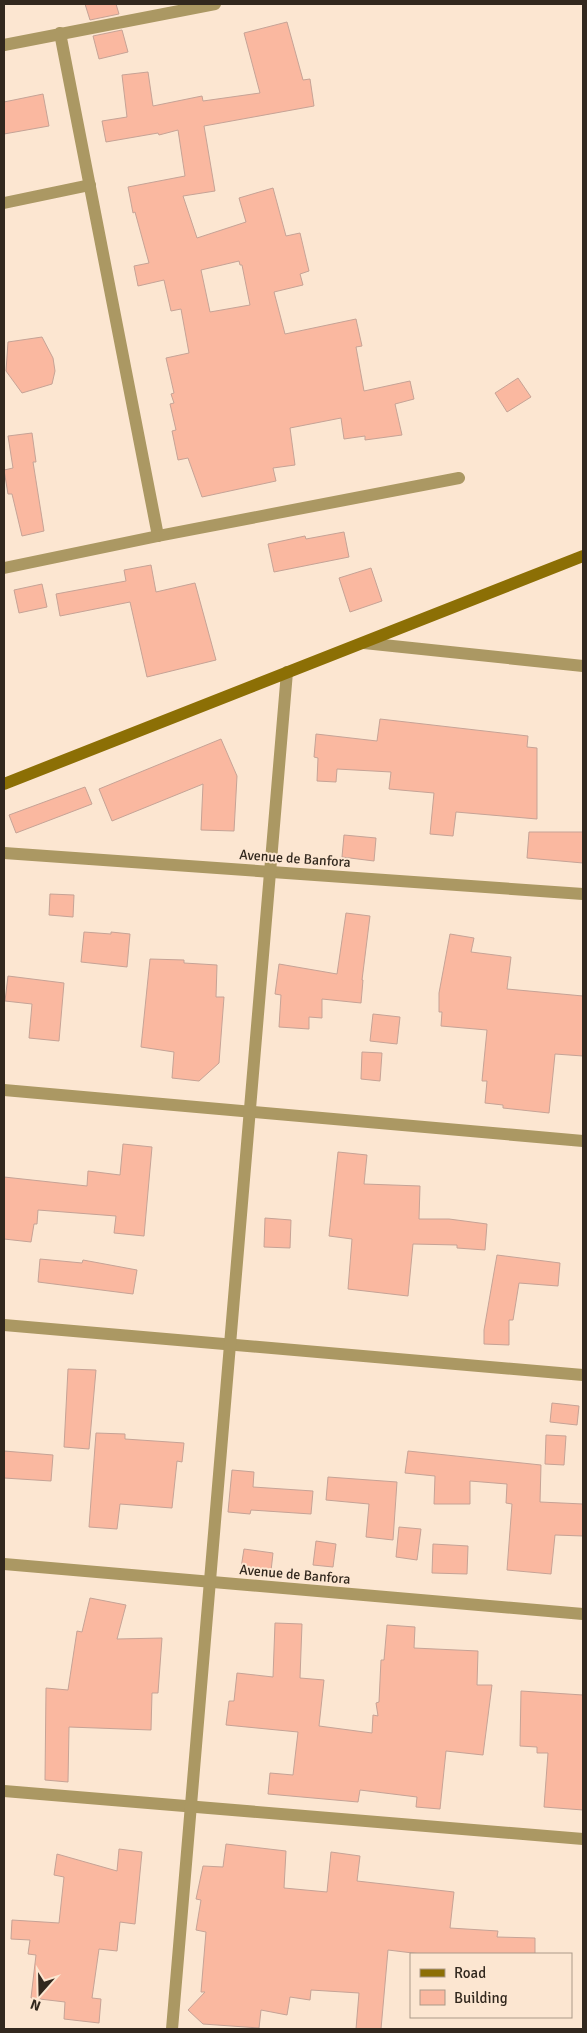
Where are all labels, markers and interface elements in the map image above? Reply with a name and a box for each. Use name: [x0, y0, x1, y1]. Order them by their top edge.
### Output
street label: Avenue de Banfora: [239, 846, 351, 871]
street label: Avenue de Banfora: [239, 1561, 351, 1588]
legend: [410, 1953, 572, 2018]
text: Road: [454, 1964, 486, 1982]
north arrow: [15, 1968, 65, 2018]
text: Building: [454, 1989, 508, 2007]
text: N: [28, 1995, 43, 2014]

